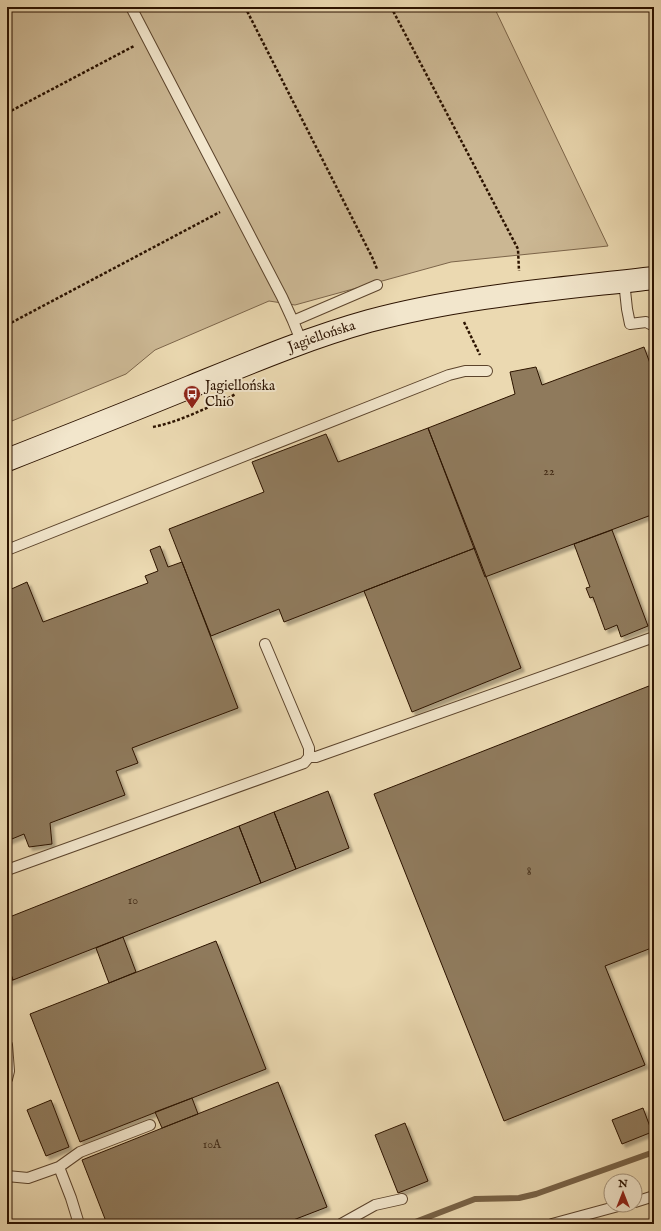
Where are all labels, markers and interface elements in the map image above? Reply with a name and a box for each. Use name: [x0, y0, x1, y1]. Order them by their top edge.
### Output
street label: Jagiellońska: [283, 316, 358, 357]
place label: Jagiellońska Chio: [203, 377, 276, 411]
bus stop icon: Jagiellońska Chio: [182, 384, 202, 409]
house number: 22: [543, 464, 555, 479]
house number: 8: [527, 864, 532, 879]
house number: 10: [128, 893, 138, 908]
house number: 10A: [203, 1137, 222, 1152]
north arrow: [603, 1173, 643, 1213]
text: N: [617, 1177, 628, 1191]

